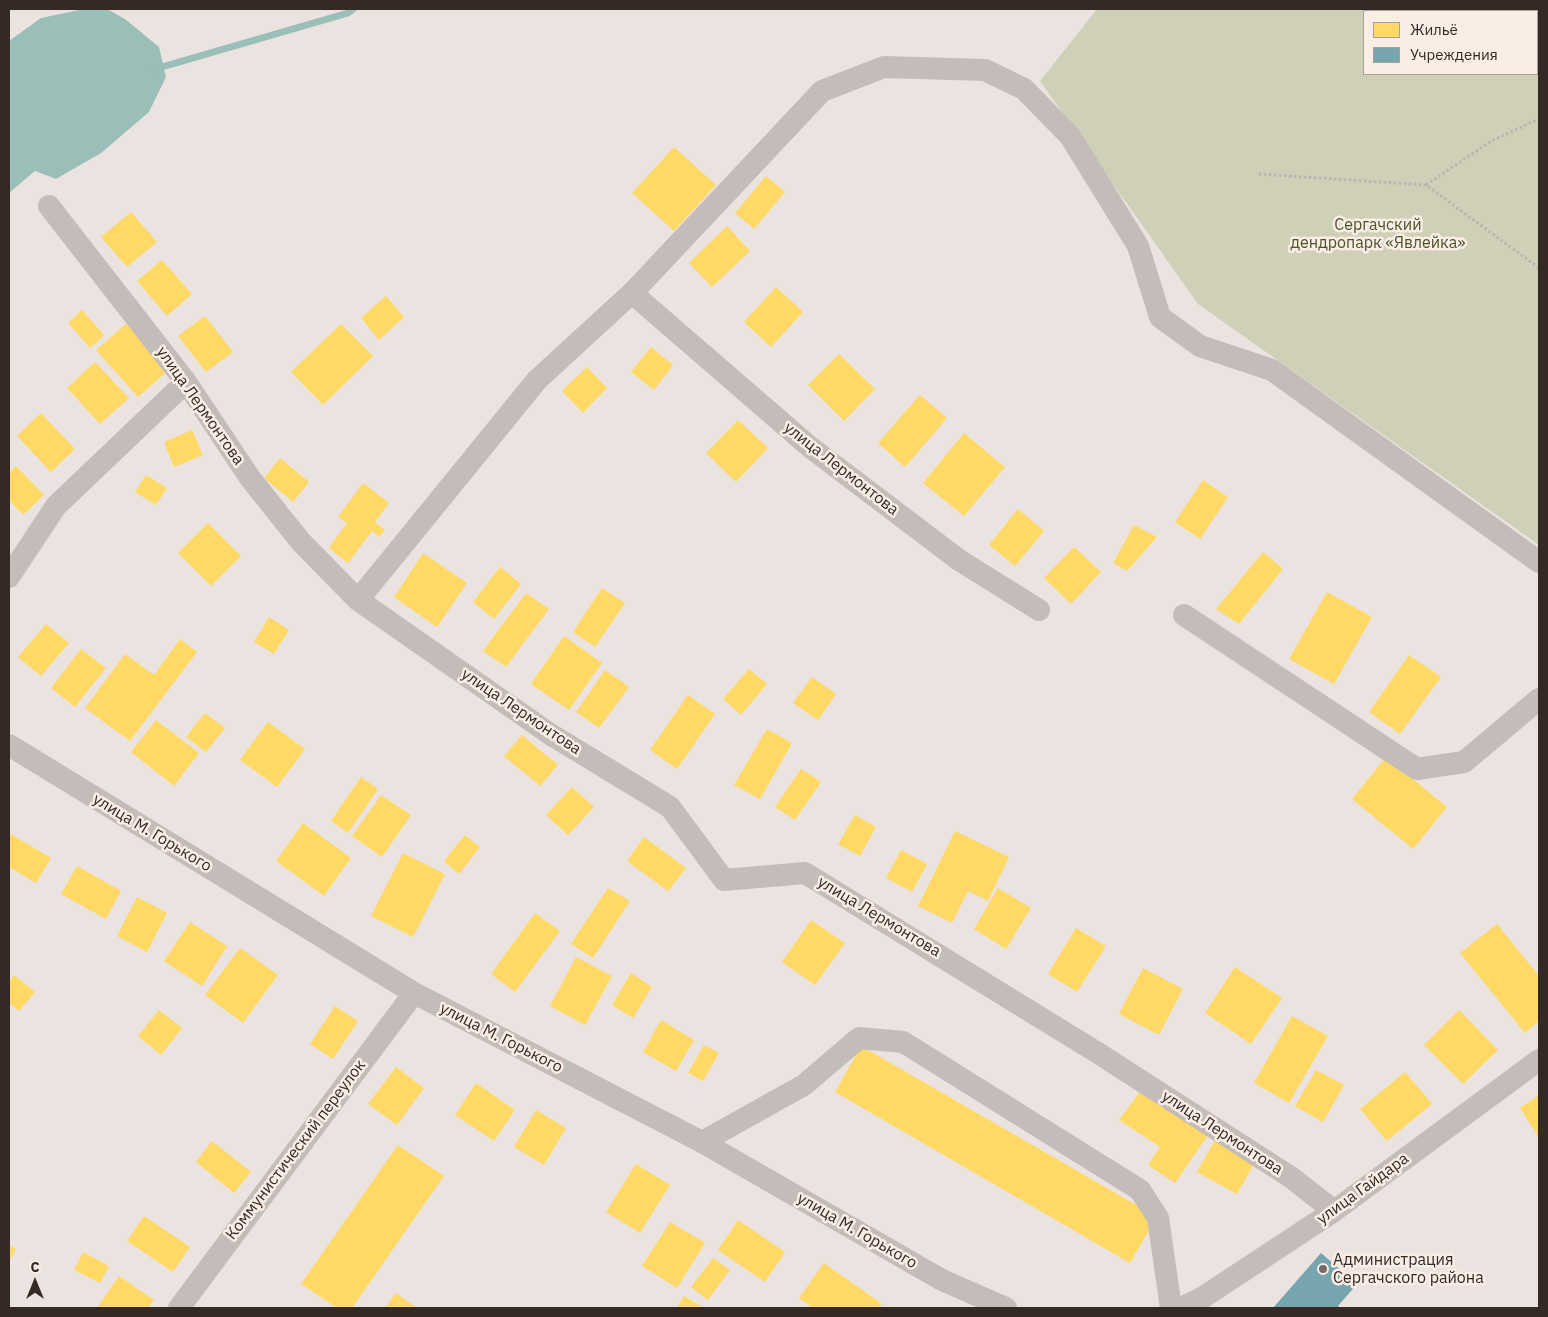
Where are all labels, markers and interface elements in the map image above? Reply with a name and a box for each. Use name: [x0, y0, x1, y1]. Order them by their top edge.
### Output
legend: [1363, 10, 1538, 75]
text: Жильё: [1410, 20, 1458, 39]
text: Учреждения: [1410, 45, 1498, 64]
park label: Сергачский дендропарк «Явлейка»: [1290, 215, 1466, 253]
street label: улица Лермонтова: [152, 343, 248, 469]
street label: улица Лермонтова: [780, 418, 902, 520]
street label: улица Лермонтова: [457, 665, 585, 759]
street label: улица М. Горького: [89, 790, 215, 876]
street label: улица Лермонтова: [814, 873, 944, 961]
street label: улица М. Горького: [436, 999, 566, 1077]
street label: Коммунистический переулок: [222, 1056, 370, 1244]
street label: улица Лермонтова: [1158, 1087, 1286, 1179]
street label: улица Гайдара: [1313, 1149, 1413, 1229]
street label: улица М. Горького: [794, 1189, 920, 1273]
place label: Администрация Сергачского района: [1333, 1250, 1484, 1288]
north arrow: [10, 1257, 60, 1307]
text: С: [30, 1258, 40, 1276]
marker: Администрация Сергачского района: [1317, 1263, 1329, 1275]

